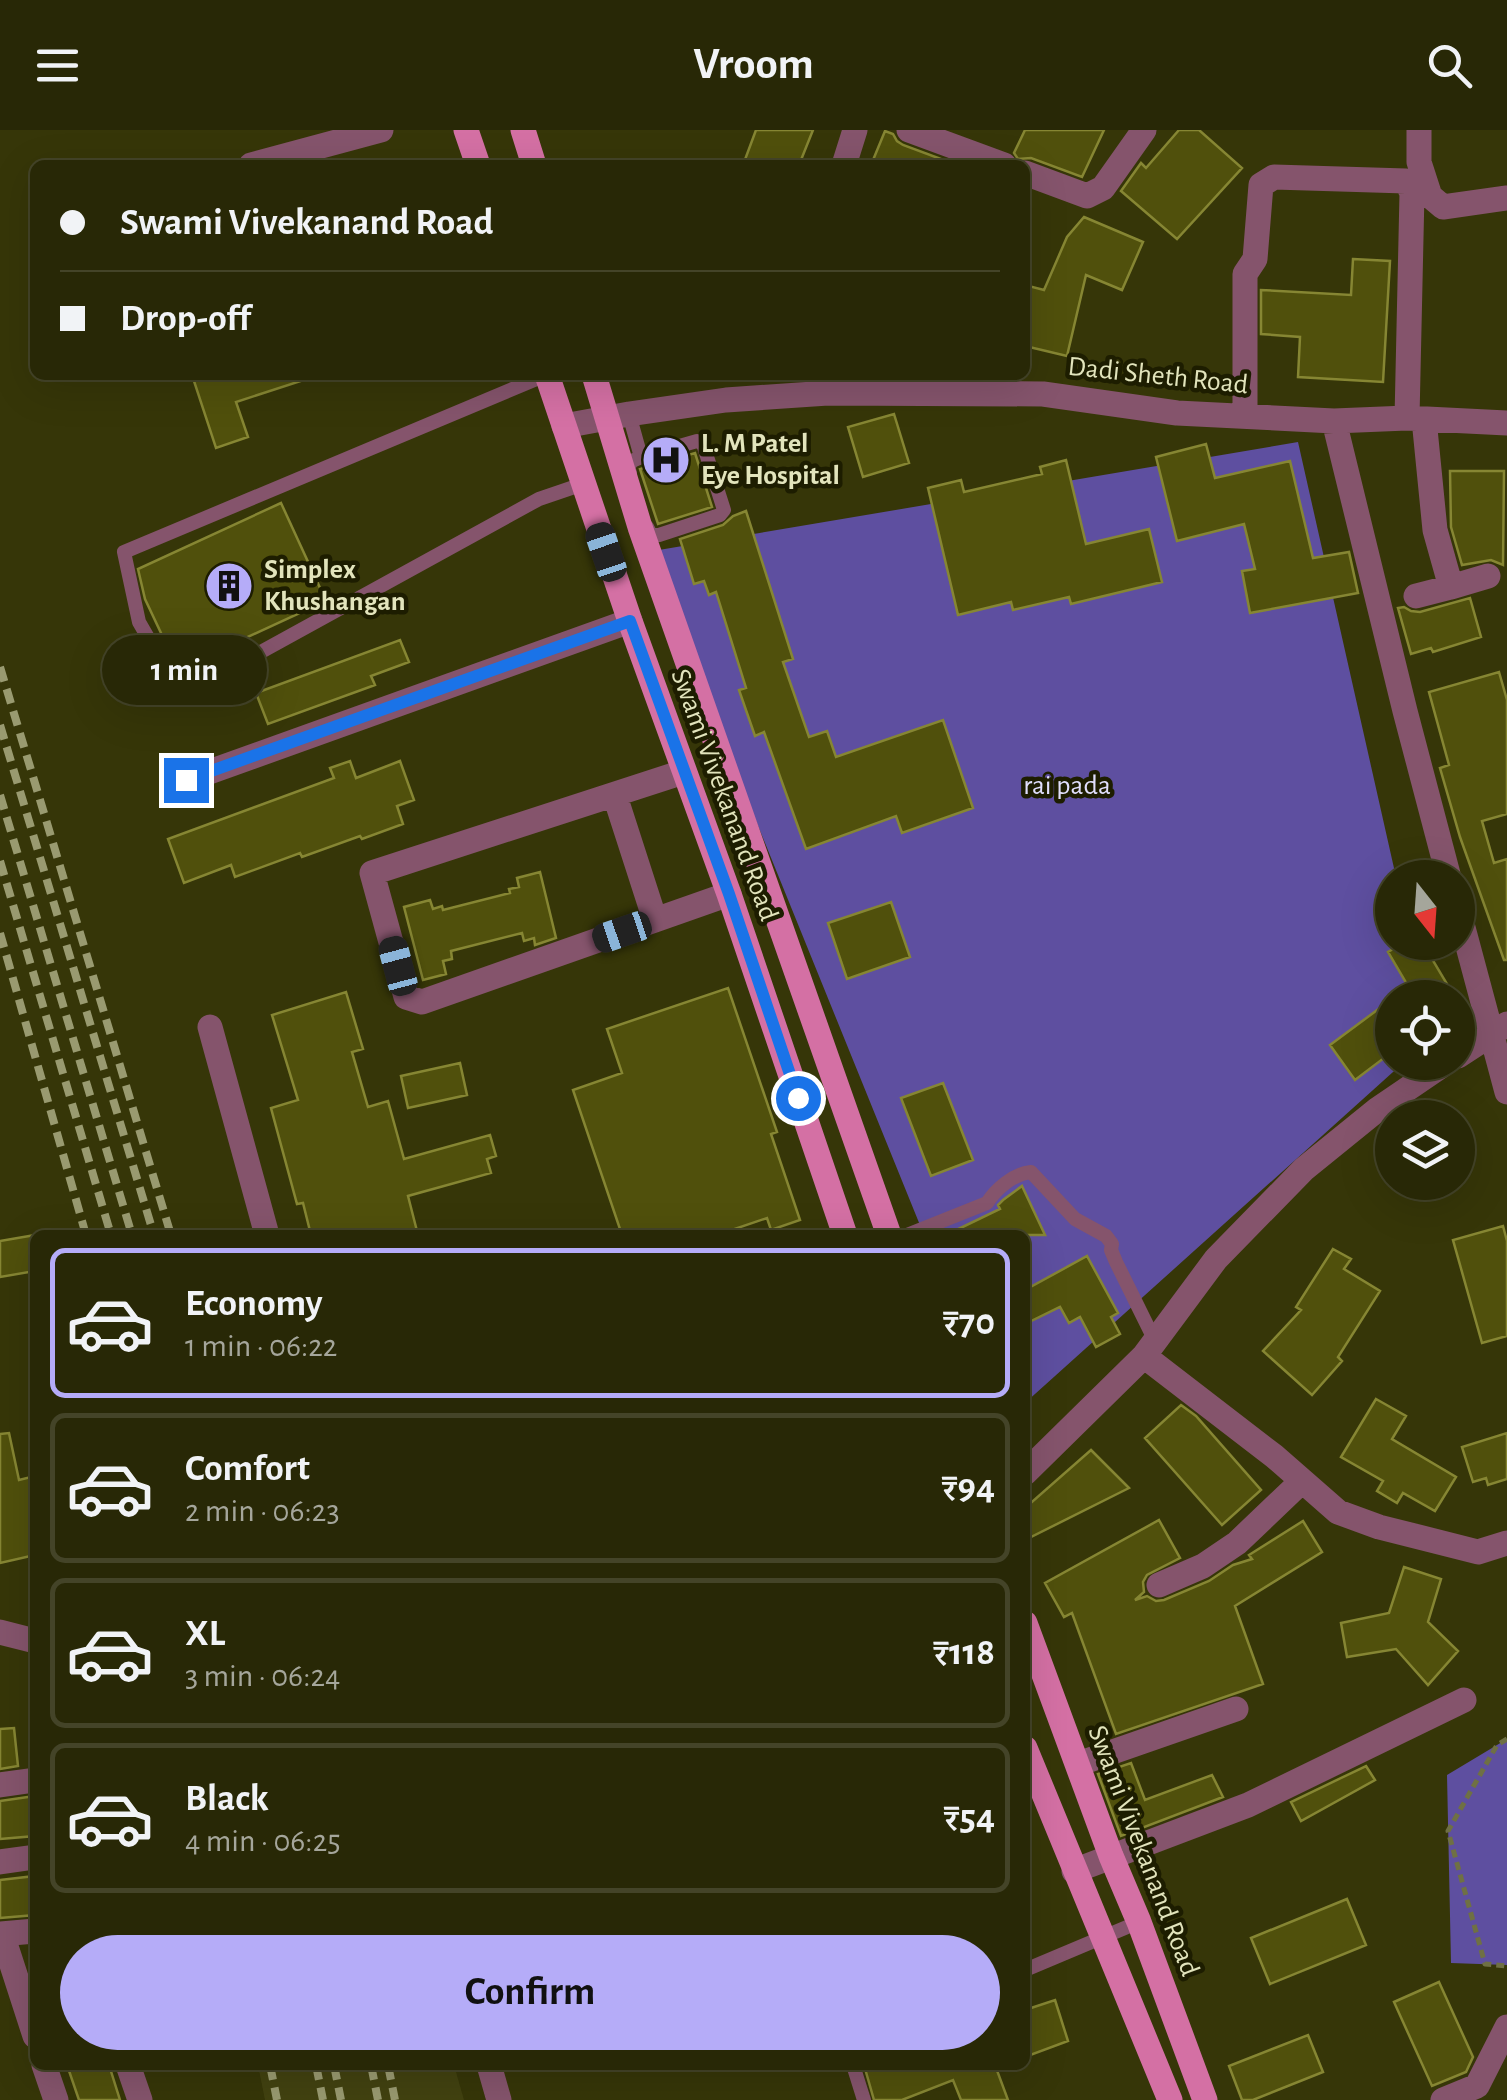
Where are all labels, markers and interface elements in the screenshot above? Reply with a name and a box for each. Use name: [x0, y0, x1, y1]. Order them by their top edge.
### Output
icon: menu: [30, 38, 85, 93]
icon: search: [1422, 38, 1477, 93]
text: Vroom: [693, 42, 814, 87]
text: Swami Vivekanand Road: [120, 204, 493, 242]
text: Drop-off: [120, 300, 251, 338]
street label: Dadi Sheth Road: [1066, 353, 1250, 399]
place label: L. M Patel Eye Hospital: [701, 430, 840, 490]
hospital icon: L. M Patel Eye Hospital: [640, 434, 692, 486]
car: [582, 519, 630, 585]
place label: Simplex Khushangan: [264, 556, 405, 616]
building icon: Simplex Khushangan: [203, 560, 255, 612]
callout: 1 min: [104, 635, 268, 705]
text: 1 min: [151, 654, 218, 686]
street label: Swami Vivekanand Road: [665, 665, 783, 925]
route end: [164, 758, 209, 803]
park label: rai pada: [1023, 772, 1111, 800]
north arrow: [1375, 860, 1475, 960]
map controls: [1375, 860, 1475, 1200]
car: [589, 908, 655, 956]
car: [376, 933, 420, 999]
button: locate: [1375, 980, 1475, 1080]
route start: [776, 1076, 821, 1121]
button: layers: [1375, 1100, 1475, 1200]
icon: car: [65, 1278, 155, 1368]
text: Economy: [185, 1285, 323, 1323]
text: ₹70: [943, 1304, 995, 1342]
text: 1 min · 06:22: [185, 1330, 337, 1362]
icon: car: [65, 1443, 155, 1533]
text: Comfort: [185, 1450, 310, 1488]
text: ₹94: [942, 1469, 995, 1507]
text: 2 min · 06:23: [185, 1495, 340, 1527]
icon: car: [65, 1608, 155, 1698]
text: XL: [185, 1615, 225, 1653]
text: ₹118: [933, 1634, 995, 1672]
text: 3 min · 06:24: [185, 1660, 340, 1692]
street label: Swami Vivekanand Road: [1082, 1722, 1204, 1980]
icon: car: [65, 1773, 155, 1863]
text: Black: [185, 1780, 269, 1818]
text: ₹54: [944, 1799, 995, 1837]
text: 4 min · 06:25: [185, 1825, 341, 1857]
button: Confirm: [60, 1935, 1000, 2050]

